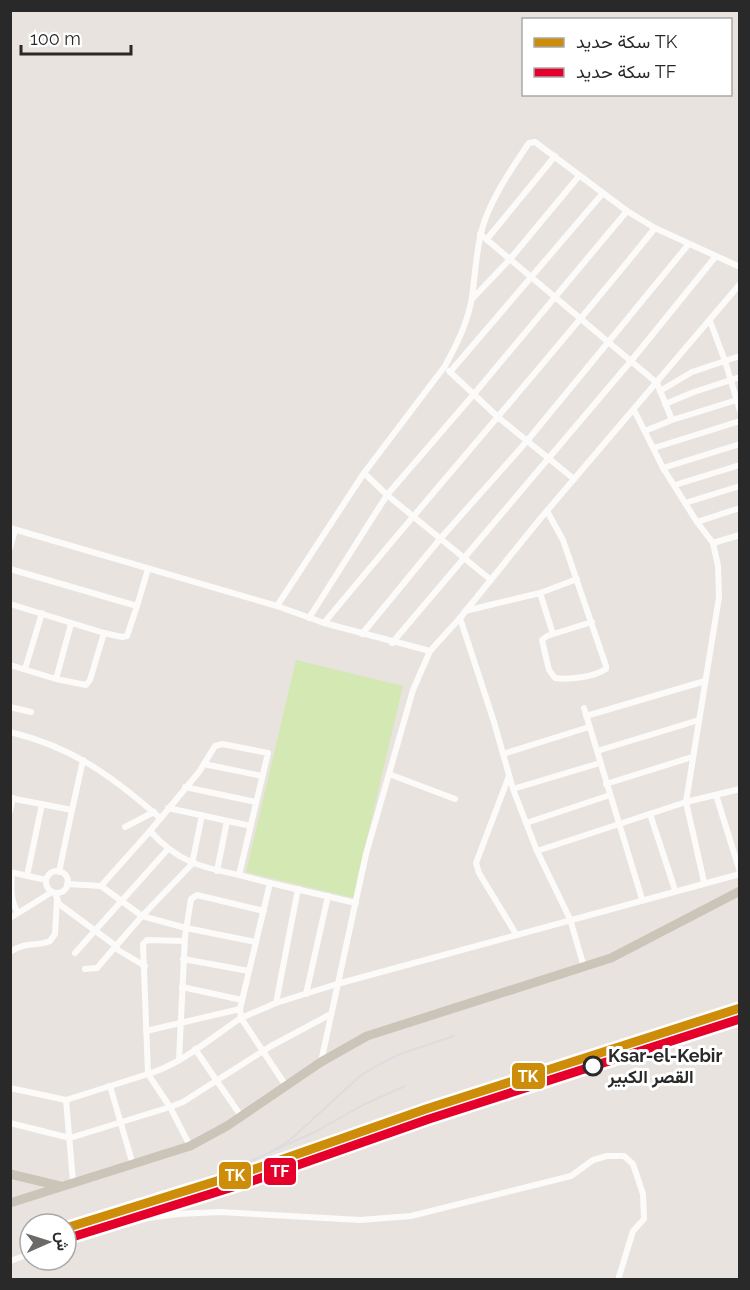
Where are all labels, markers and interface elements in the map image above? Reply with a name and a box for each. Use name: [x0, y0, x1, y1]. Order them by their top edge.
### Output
scale bar: [21, 18, 130, 56]
legend: [522, 18, 732, 96]
text: 100 m: [30, 28, 81, 49]
text: سكة حديد TK: [576, 31, 678, 52]
text: سكة حديد TF: [576, 61, 676, 82]
place label: Ksar-el-Kebir القصر الكبير: [607, 1045, 722, 1088]
marker: Ksar-el-Kebir القصر الكبير: [583, 1056, 603, 1076]
line badge: TK: [511, 1062, 546, 1090]
text: TK: [518, 1067, 539, 1086]
line badge: TF: [263, 1157, 297, 1186]
line badge: TK: [218, 1161, 252, 1190]
text: TF: [270, 1162, 290, 1181]
text: TK: [225, 1166, 246, 1185]
north arrow: [18, 1212, 78, 1272]
text: ش: [52, 1231, 72, 1251]

